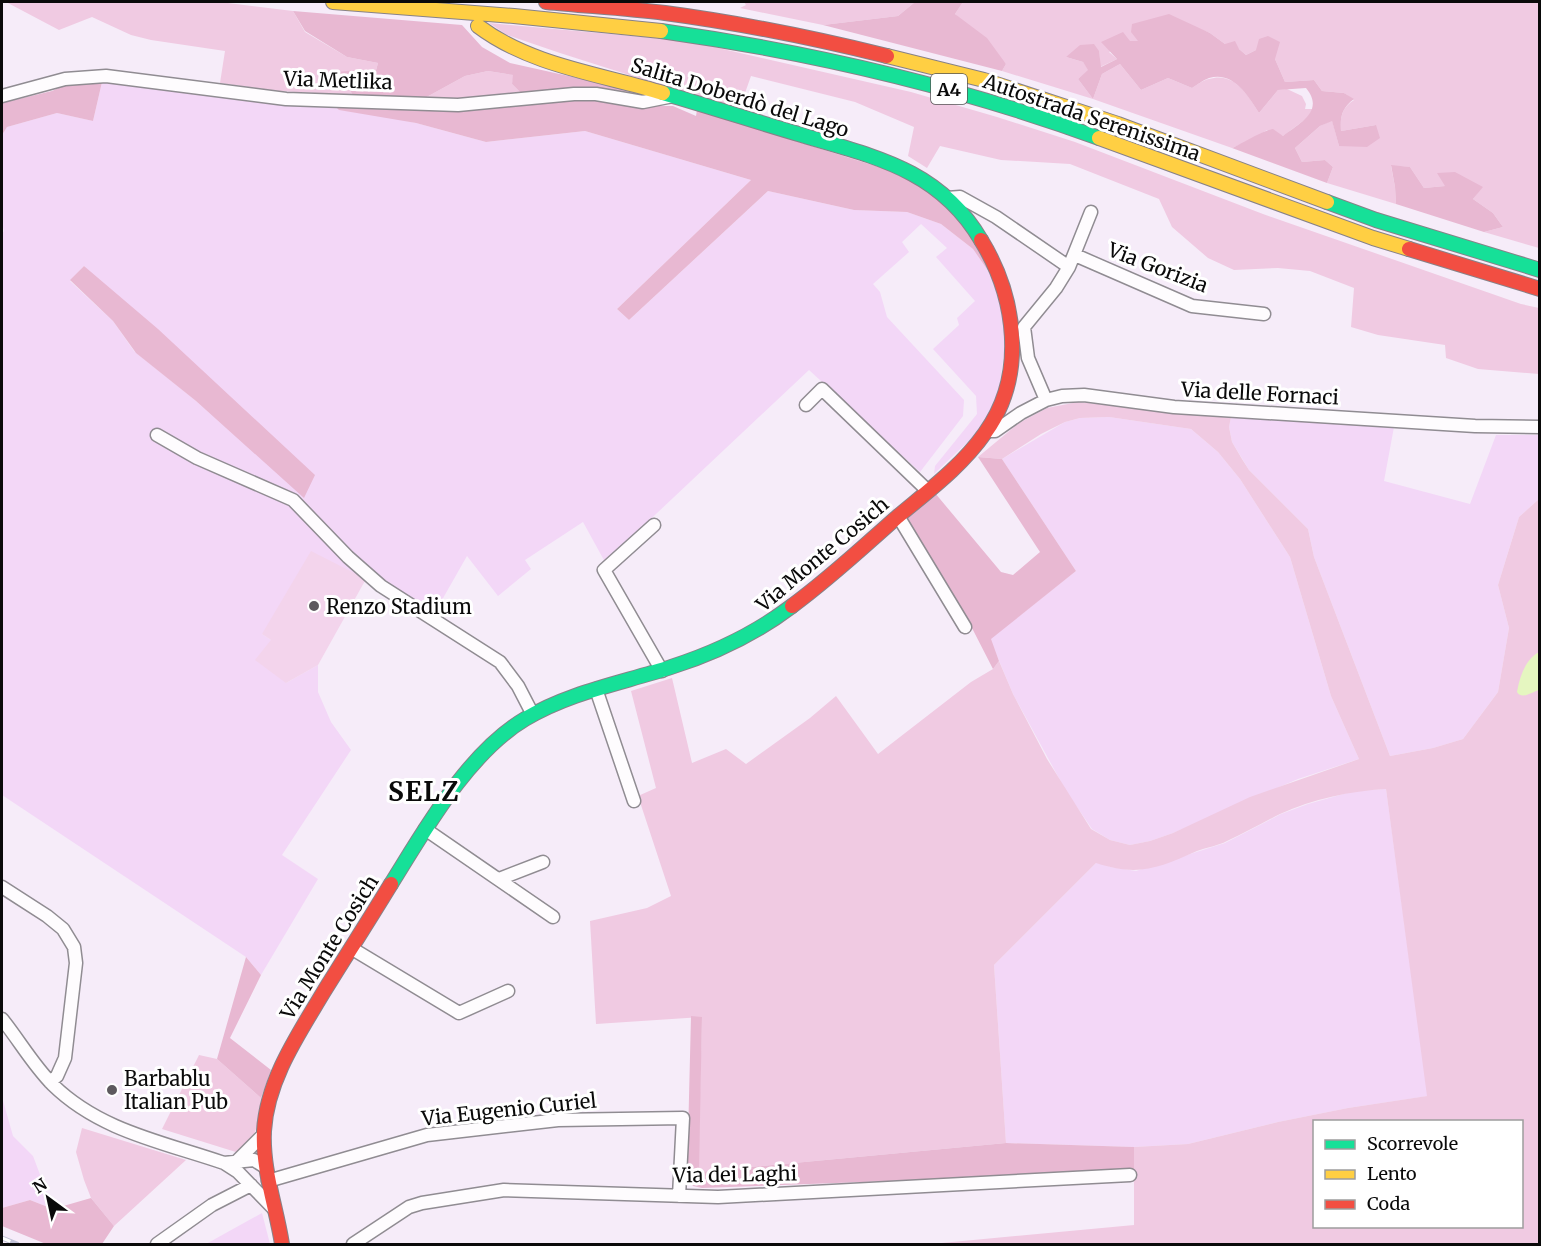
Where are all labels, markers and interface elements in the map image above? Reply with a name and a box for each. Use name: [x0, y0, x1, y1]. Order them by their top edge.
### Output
street label: Salita Doberdò del Lago: [628, 52, 852, 142]
street label: Via Metlika: [282, 66, 393, 94]
street label: Autostrada Serenissima: [979, 68, 1204, 166]
road number: A4: [931, 74, 967, 104]
street label: Via Gorizia: [1103, 236, 1212, 298]
street label: Via delle Fornaci: [1179, 376, 1340, 410]
street label: Via Monte Cosich: [750, 491, 893, 617]
place label: Renzo Stadium: [326, 594, 472, 619]
marker: Renzo Stadium: [307, 599, 321, 613]
district label: SELZ: [388, 775, 460, 808]
street label: Via Monte Cosich: [274, 870, 383, 1025]
place label: Barbablu Italian Pub: [124, 1066, 228, 1114]
marker: Barbablu Italian Pub: [105, 1083, 119, 1097]
street label: Via Eugenio Curiel: [419, 1087, 598, 1131]
legend: [1313, 1120, 1523, 1228]
text: Scorrevole: [1367, 1132, 1458, 1155]
street label: Via dei Laghi: [672, 1160, 797, 1188]
text: Lento: [1367, 1162, 1417, 1185]
north arrow: [18, 1168, 78, 1228]
text: N: [29, 1173, 51, 1197]
text: Coda: [1367, 1192, 1411, 1215]

